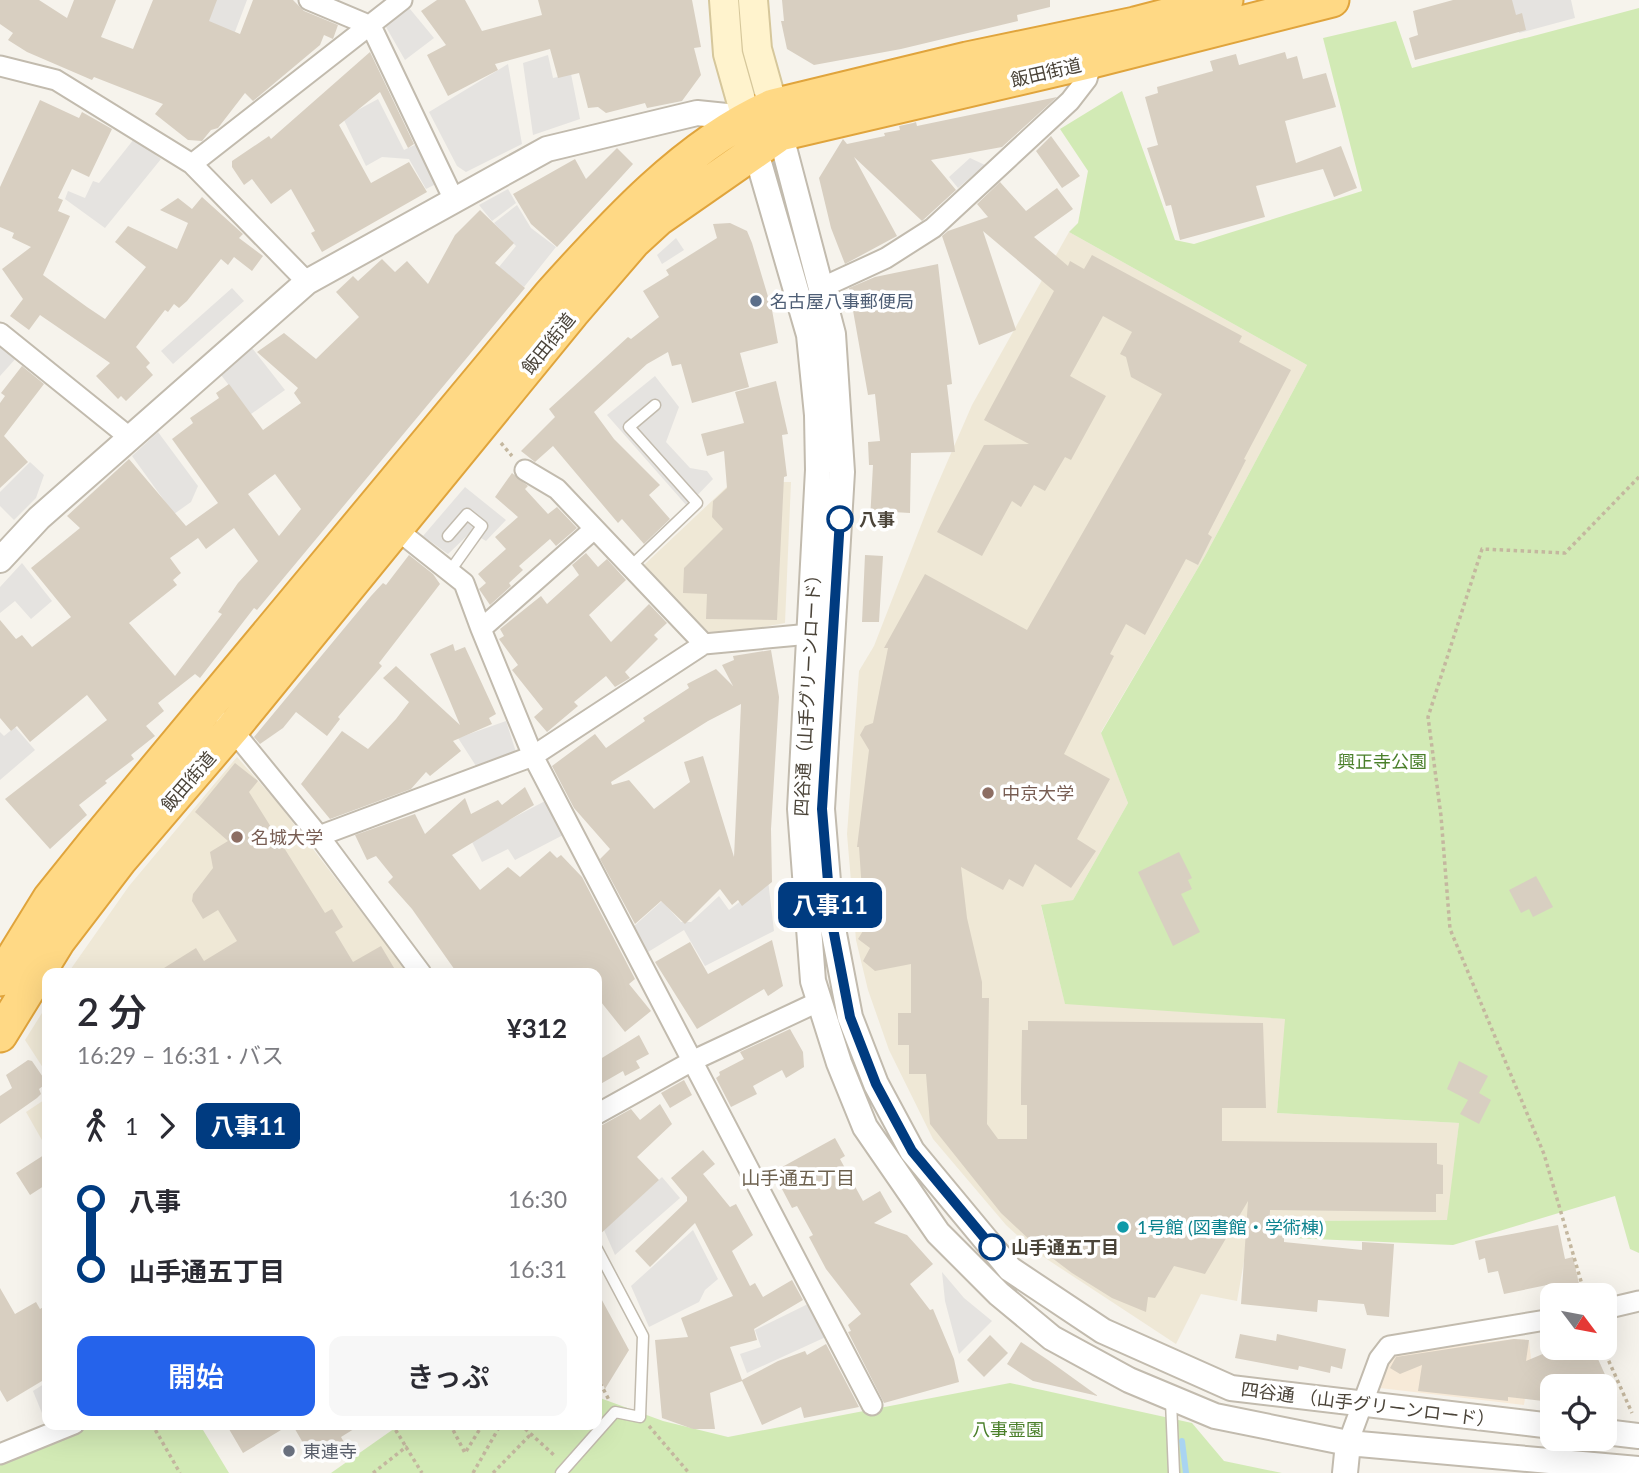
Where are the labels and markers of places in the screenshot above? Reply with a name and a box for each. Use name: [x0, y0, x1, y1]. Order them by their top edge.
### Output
place label: 名古屋八事郵便局: [770, 290, 914, 312]
marker: 名古屋八事郵便局: [748, 293, 764, 309]
marker: 八事: [827, 506, 853, 532]
place label: 八事: [859, 508, 895, 530]
place label: 中京大学: [1002, 782, 1074, 804]
marker: 中京大学: [980, 785, 996, 801]
place label: 名城大学: [251, 826, 323, 848]
marker: 名城大学: [229, 829, 245, 845]
place label: 1号館 (図書館・学術棟): [1137, 1216, 1324, 1238]
marker: 1号館 (図書館・学術棟): [1115, 1219, 1131, 1235]
marker: 山手通五丁目: [979, 1234, 1005, 1260]
place label: 山手通五丁目: [1011, 1236, 1119, 1258]
place label: 東連寺: [303, 1440, 357, 1462]
marker: 東連寺: [281, 1443, 297, 1459]

